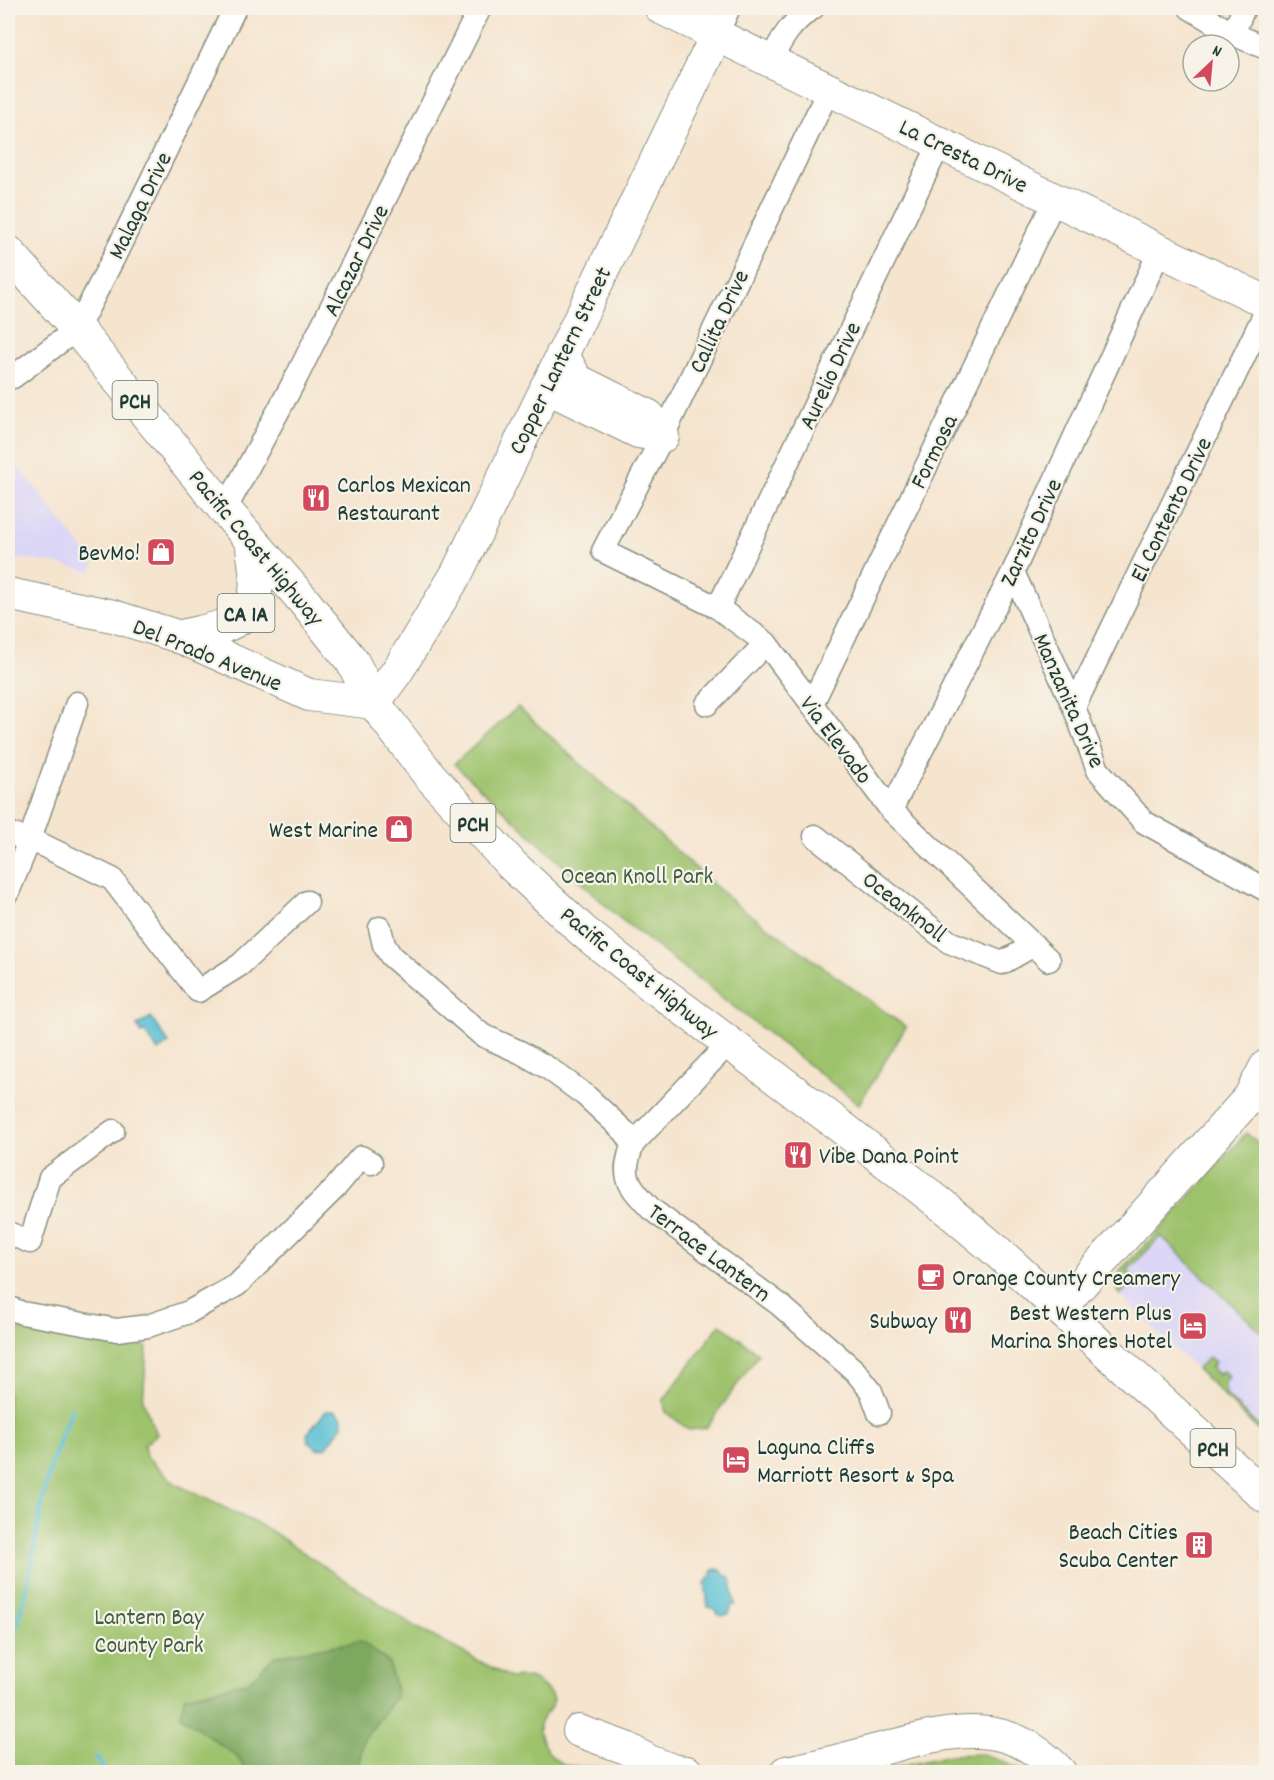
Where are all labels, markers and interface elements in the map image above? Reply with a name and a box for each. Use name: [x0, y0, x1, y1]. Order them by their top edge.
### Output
north arrow: [1181, 33, 1241, 93]
text: N: [1208, 40, 1225, 64]
street label: La Cresta Drive: [892, 112, 1033, 204]
street label: Malaga Drive: [101, 147, 182, 266]
street label: Alcazar Drive: [316, 200, 399, 323]
street label: Copper Lantern Street: [501, 262, 622, 461]
street label: Callita Drive: [682, 265, 760, 380]
street label: Aurelio Drive: [792, 317, 872, 436]
road number: PCH: [112, 381, 158, 419]
street label: Formosa: [903, 409, 969, 495]
street label: El Contento Drive: [1123, 432, 1223, 589]
street label: Pacific Coast Highway: [179, 463, 331, 636]
place label: Carlos Mexican Restaurant: [337, 470, 471, 532]
street label: Zarzito Drive: [993, 474, 1073, 593]
restaurant icon: Carlos Mexican Restaurant: [300, 482, 332, 514]
shop icon: BevMo!: [145, 536, 177, 568]
place label: BevMo!: [78, 538, 140, 572]
road number: CA 1A: [218, 594, 274, 632]
street label: Del Prado Avenue: [127, 611, 287, 702]
street label: Manzanita Drive: [1022, 628, 1112, 774]
street label: Via Elevado: [790, 689, 879, 792]
road number: PCH: [450, 804, 496, 842]
shop icon: West Marine: [383, 813, 415, 845]
place label: West Marine: [269, 815, 378, 849]
park label: Ocean Knoll Park: [561, 861, 713, 895]
street label: Oceanknoll: [854, 864, 953, 953]
street label: Pacific Coast Highway: [552, 900, 726, 1050]
restaurant icon: Vibe Dana Point: [782, 1139, 814, 1171]
place label: Vibe Dana Point: [819, 1141, 959, 1175]
street label: Terrace Lantern: [639, 1197, 777, 1312]
cafe icon: Orange County Creamery: [915, 1261, 947, 1293]
place label: Orange County Creamery: [952, 1263, 1181, 1297]
place label: Best Western Plus Marina Shores Hotel: [990, 1298, 1172, 1360]
restaurant icon: Subway: [942, 1304, 974, 1336]
place label: Subway: [869, 1306, 938, 1340]
hotel icon: Best Western Plus Marina Shores Hotel: [1177, 1310, 1209, 1342]
road number: PCH: [1190, 1429, 1236, 1467]
place label: Laguna Cliffs Marriott Resort & Spa: [757, 1432, 954, 1494]
hotel icon: Laguna Cliffs Marriott Resort & Spa: [720, 1444, 752, 1476]
place label: Beach Cities Scuba Center: [1058, 1517, 1178, 1579]
building icon: Beach Cities Scuba Center: [1183, 1529, 1215, 1561]
park label: Lantern Bay County Park: [94, 1602, 205, 1664]

